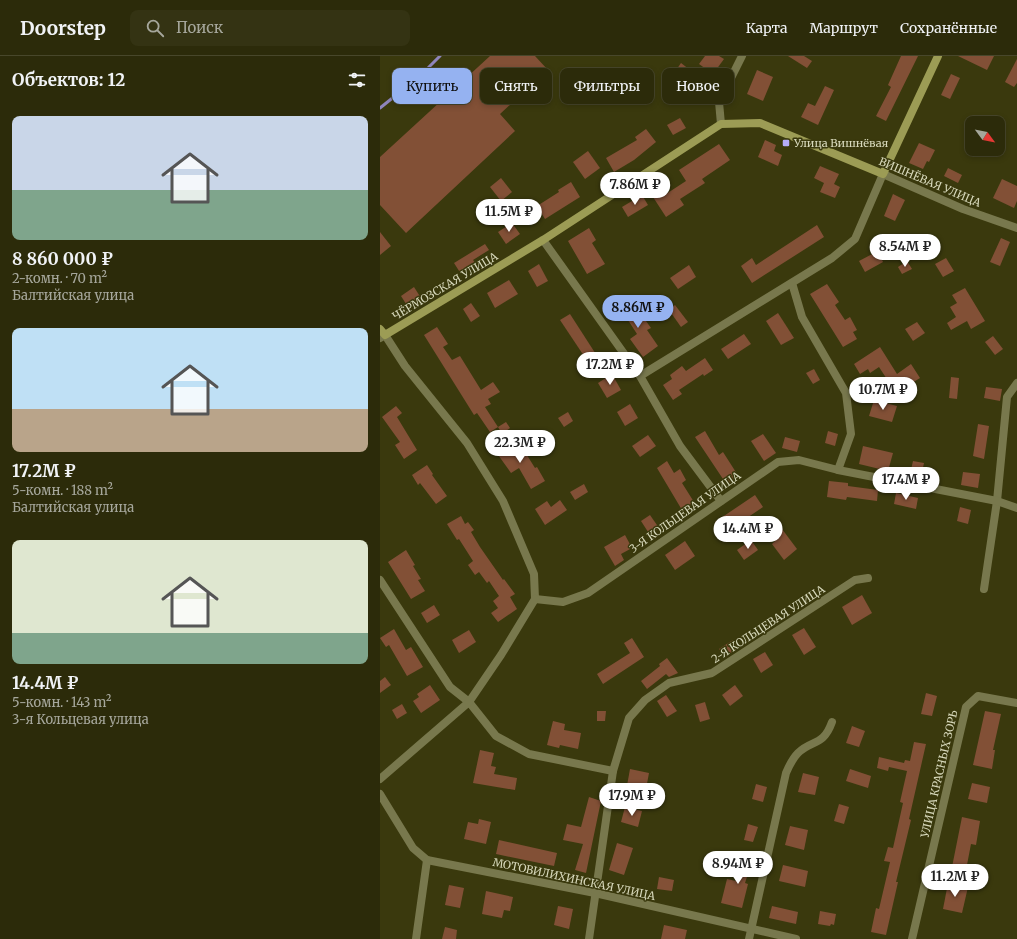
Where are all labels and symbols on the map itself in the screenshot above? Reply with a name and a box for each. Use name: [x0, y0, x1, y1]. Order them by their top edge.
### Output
north arrow: [965, 116, 1005, 156]
place label: Улица Вишнёвая: [793, 136, 889, 150]
marker: Улица Вишнёвая: [781, 138, 791, 148]
street label: ВИШНЁВАЯ УЛИЦА: [877, 154, 983, 210]
pin: 7.86M ₽: [598, 172, 672, 206]
pin: 11.5M ₽: [472, 199, 546, 233]
pin: 8.54M ₽: [868, 234, 942, 268]
street label: ЧЁРМОЗСКАЯ УЛИЦА: [390, 249, 500, 323]
pin: 8.86M ₽: [601, 295, 675, 329]
pin: 17.2M ₽: [573, 352, 647, 386]
pin: 10.7M ₽: [846, 377, 920, 411]
pin: 22.3M ₽: [483, 430, 557, 464]
pin: 17.4M ₽: [869, 467, 943, 501]
street label: 3-Я КОЛЬЦЕВАЯ УЛИЦА: [627, 468, 744, 556]
pin: 14.4M ₽: [711, 516, 785, 550]
street label: 2-Я КОЛЬЦЕВАЯ УЛИЦА: [709, 582, 828, 666]
street label: УЛИЦА КРАСНЫХ ЗОРЬ: [917, 709, 960, 840]
pin: 17.9M ₽: [595, 783, 669, 817]
pin: 8.94M ₽: [701, 851, 775, 885]
street label: МОТОВИЛИХИНСКАЯ УЛИЦА: [491, 855, 657, 903]
pin: 11.2M ₽: [918, 864, 992, 898]

